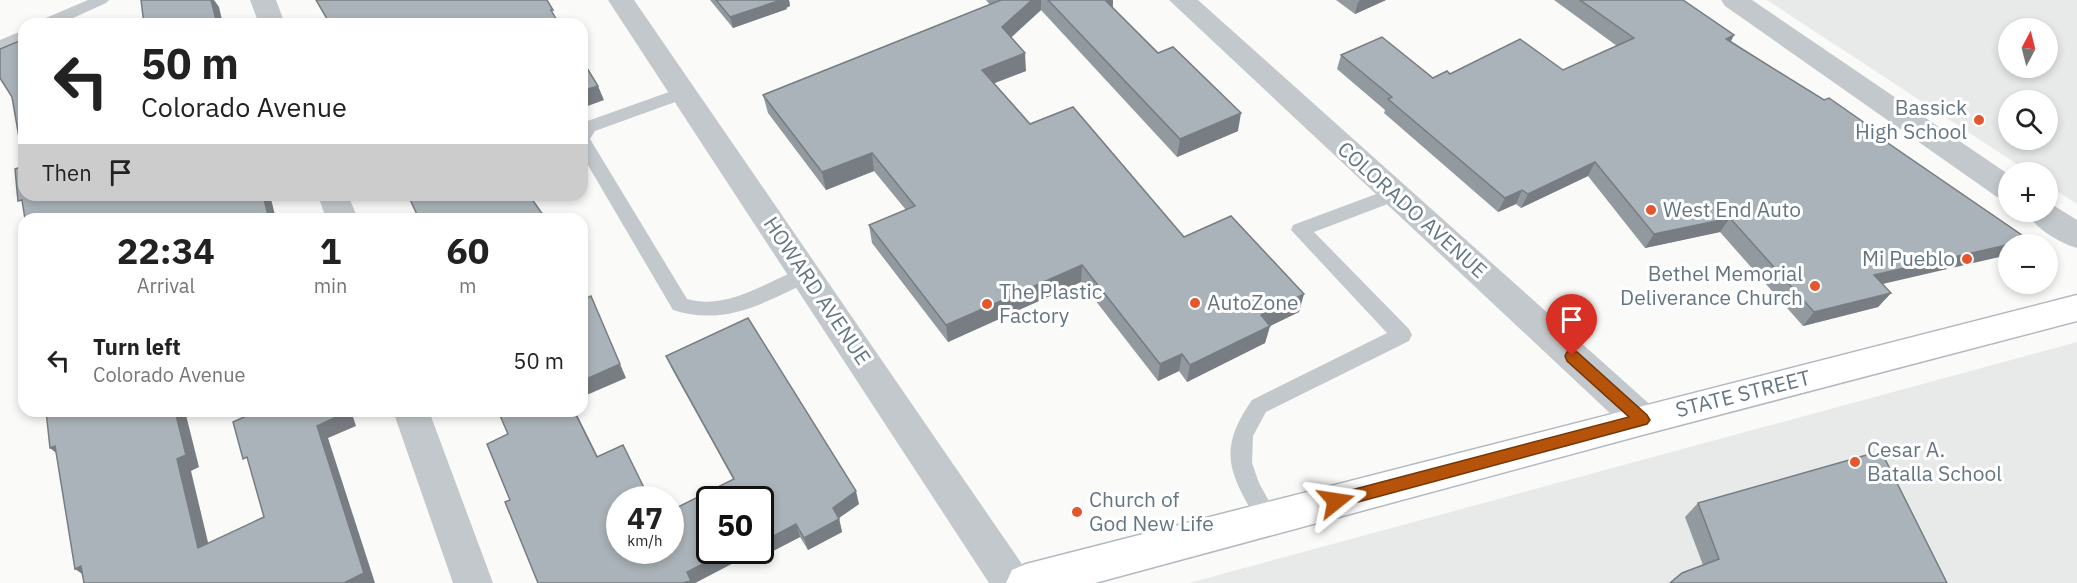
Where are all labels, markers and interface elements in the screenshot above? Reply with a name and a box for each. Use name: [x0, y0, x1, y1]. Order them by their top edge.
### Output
north arrow: [1998, 18, 2058, 78]
map controls: [1998, 18, 2058, 294]
text: 50 m: [141, 36, 239, 91]
icon: left: [42, 42, 120, 120]
text: Colorado Avenue: [141, 89, 347, 124]
button: search: [1998, 90, 2058, 150]
place label: Bassick High School: [1855, 93, 1967, 145]
marker: Bassick High School: [1972, 113, 1986, 127]
street label: COLORADO AVENUE: [1332, 135, 1493, 284]
icon: arrive: [104, 156, 137, 189]
text: Then: [42, 158, 92, 187]
button: +: [1998, 162, 2058, 222]
place label: West End Auto: [1663, 195, 1801, 223]
marker: West End Auto: [1644, 203, 1658, 217]
street label: HOWARD AVENUE: [758, 211, 878, 370]
text: 22:34: [117, 227, 215, 274]
text: 1: [320, 227, 341, 274]
text: 60: [446, 227, 489, 274]
button: −: [1998, 234, 2058, 294]
place label: Mi Pueblo: [1862, 244, 1955, 272]
marker: Mi Pueblo: [1960, 252, 1974, 266]
place label: Bethel Memorial Deliverance Church: [1620, 259, 1803, 311]
text: Arrival: [137, 272, 195, 299]
text: min: [314, 272, 347, 299]
text: m: [459, 272, 476, 299]
place label: The Plastic Factory: [999, 277, 1102, 329]
marker: Bethel Memorial Deliverance Church: [1808, 279, 1822, 293]
place label: AutoZone: [1207, 288, 1299, 316]
pin: [1546, 294, 1597, 356]
marker: AutoZone: [1188, 296, 1202, 310]
marker: The Plastic Factory: [980, 297, 994, 311]
icon: arrive: [1555, 303, 1588, 336]
text: Turn left: [93, 332, 181, 361]
icon: left: [42, 344, 75, 377]
text: 50 m: [513, 346, 564, 375]
text: Colorado Avenue: [93, 361, 246, 388]
street label: STATE STREET: [1673, 363, 1813, 423]
place label: Cesar A. Batalla School: [1867, 435, 2002, 487]
marker: Cesar A. Batalla School: [1848, 455, 1862, 469]
position arrow: [1304, 469, 1368, 533]
place label: Church of God New Life: [1089, 485, 1214, 537]
speed limit sign: 50: [696, 486, 774, 564]
text: 47: [627, 498, 663, 537]
marker: Church of God New Life: [1070, 505, 1084, 519]
text: km/h: [627, 531, 663, 550]

